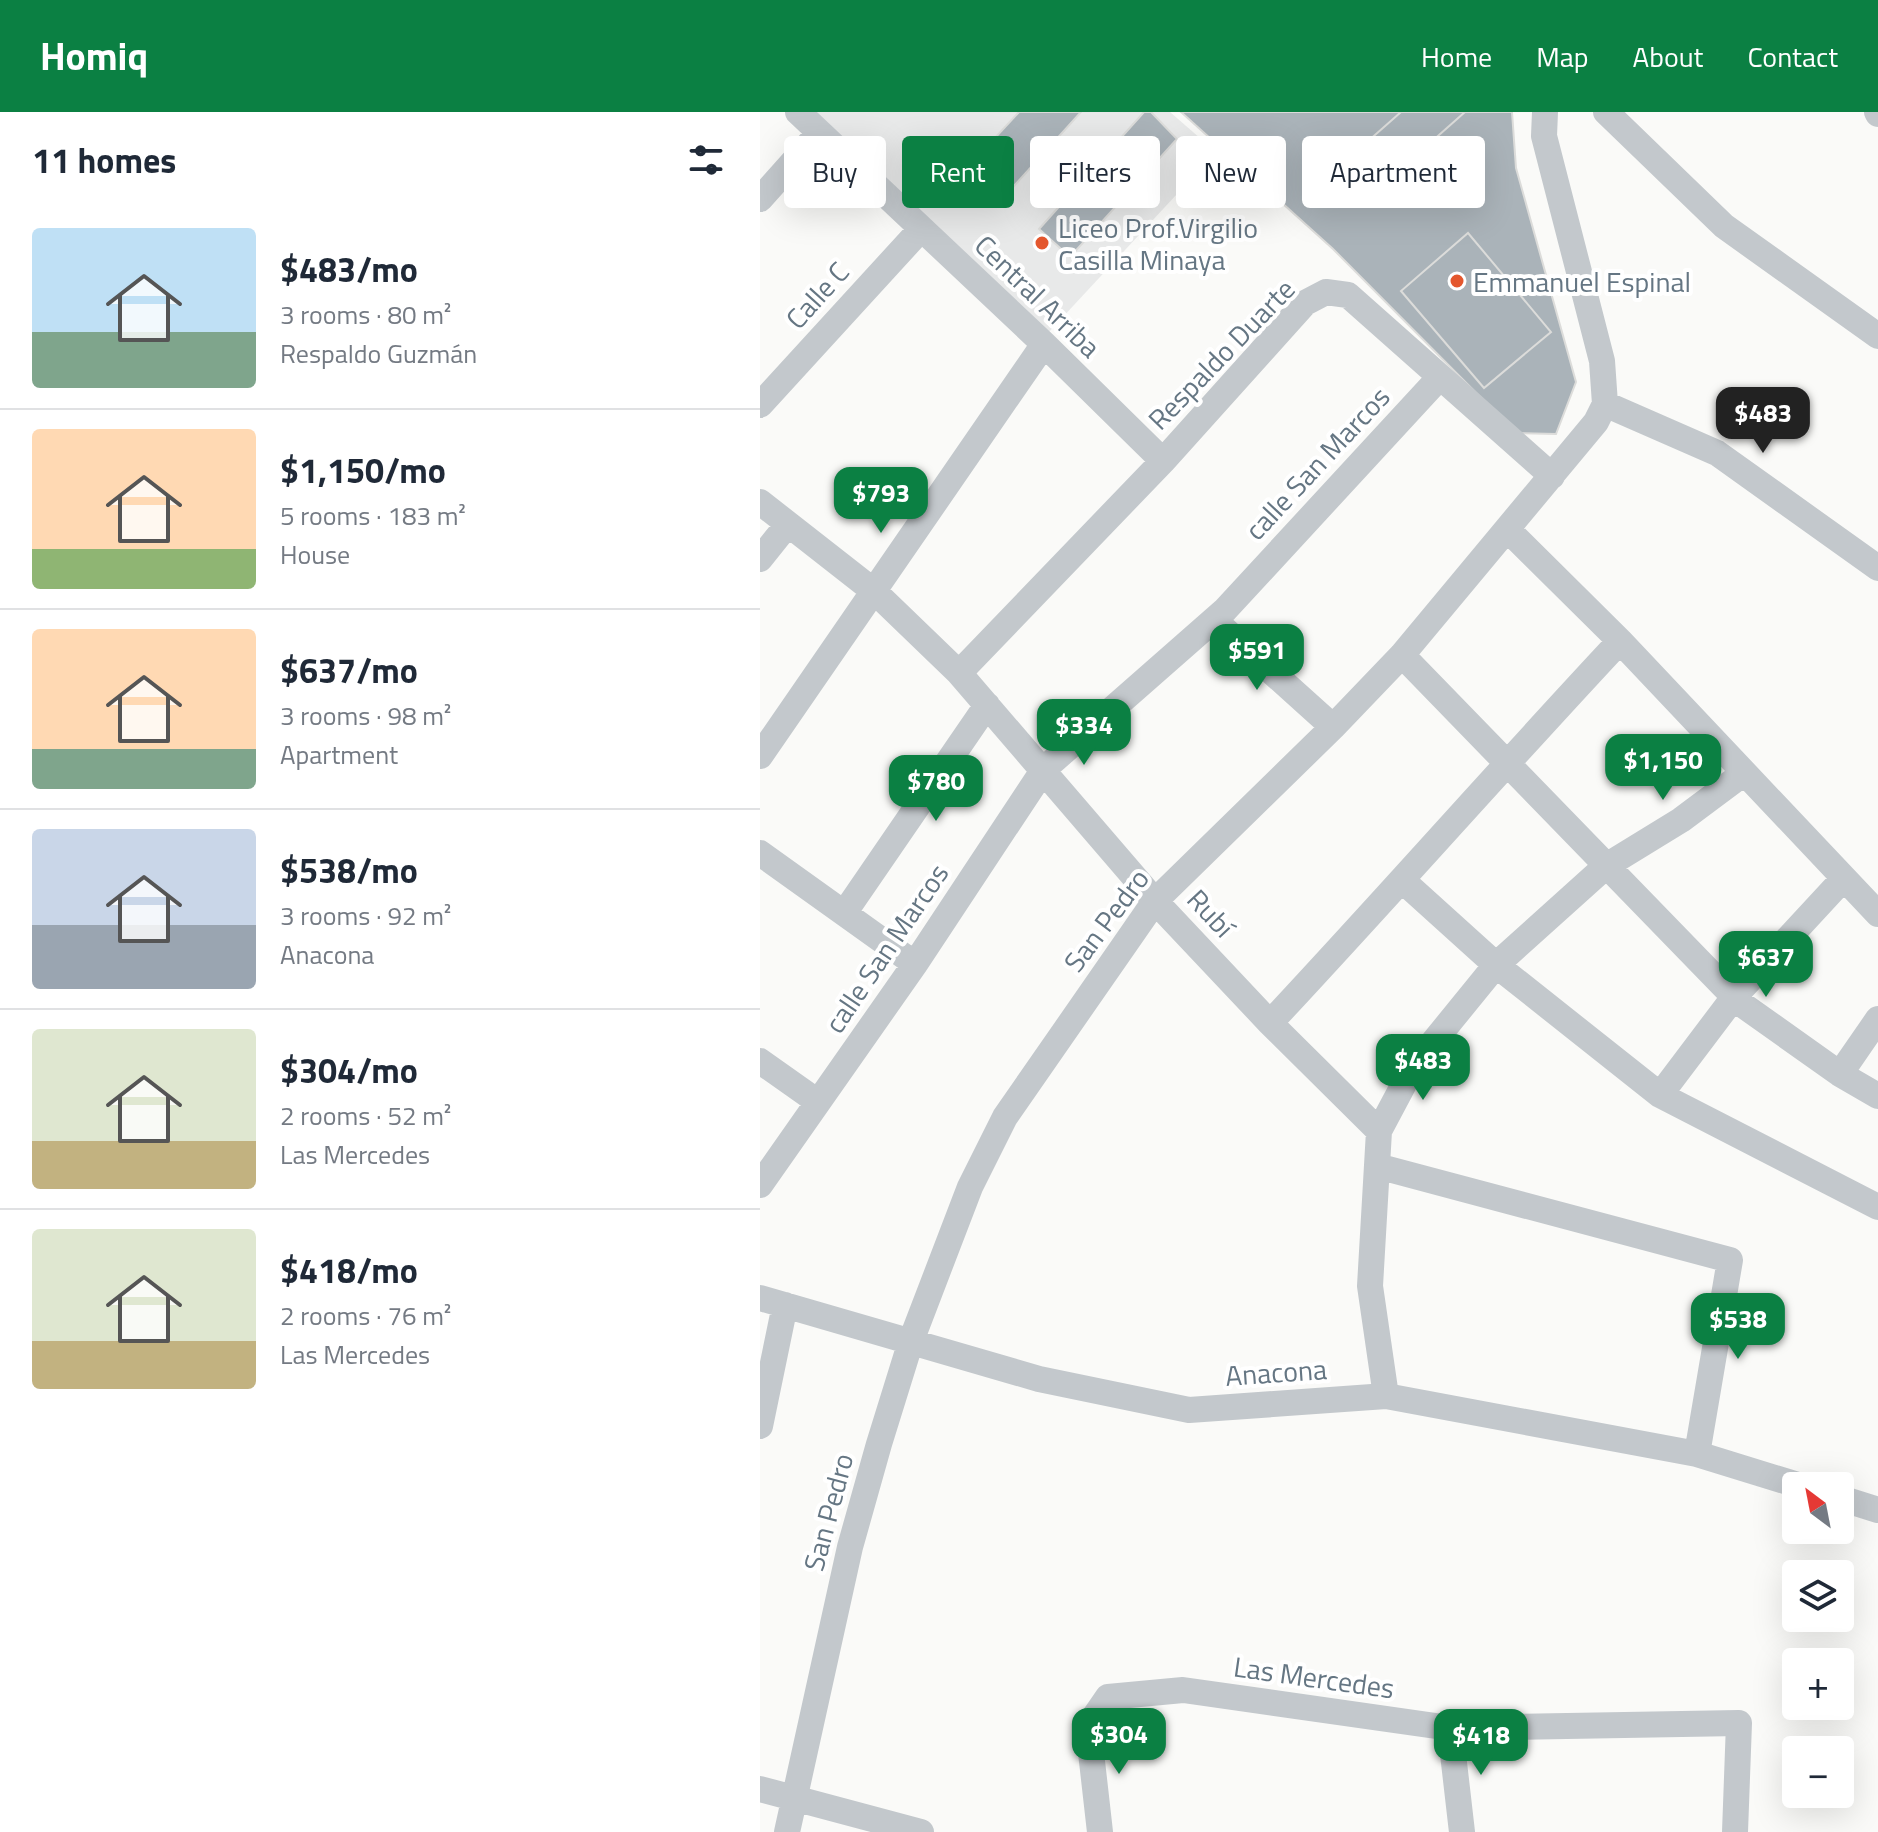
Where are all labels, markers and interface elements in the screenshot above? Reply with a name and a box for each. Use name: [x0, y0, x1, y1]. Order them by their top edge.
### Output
text: Homiq: [40, 27, 148, 85]
text: Home: [1421, 35, 1492, 78]
text: Map: [1536, 35, 1589, 78]
text: About: [1633, 35, 1703, 78]
text: Contact: [1747, 35, 1838, 78]
text: 11 homes: [32, 134, 176, 186]
chip: Buy: [784, 136, 886, 208]
chip: Rent: [902, 136, 1014, 208]
chip: Filters: [1030, 136, 1160, 208]
chip: New: [1176, 136, 1286, 208]
chip: Apartment: [1302, 136, 1485, 208]
icon: filters: [684, 138, 728, 182]
place label: Liceo Prof.Virgilio Casilla Minaya: [1058, 206, 1258, 281]
street label: Central Arriba: [965, 225, 1111, 367]
marker: Liceo Prof.Virgilio Casilla Minaya: [1033, 234, 1051, 252]
text: $483/mo: [280, 243, 418, 295]
street label: Calle C: [775, 252, 859, 338]
icon: home: [96, 260, 192, 356]
place label: Emmanuel Espinal: [1473, 260, 1691, 303]
street label: Respaldo Duarte: [1138, 269, 1304, 439]
marker: Emmanuel Espinal: [1448, 272, 1466, 290]
text: 3 rooms · 80 m²: [280, 295, 451, 334]
text: Respaldo Guzmán: [280, 334, 477, 373]
street label: calle San Marcos: [1234, 376, 1400, 550]
pin: $483: [1716, 387, 1810, 455]
text: $483: [1734, 393, 1792, 432]
text: $1,150/mo: [280, 444, 446, 496]
icon: home: [96, 461, 192, 557]
pin: $793: [834, 467, 928, 535]
text: $793: [852, 473, 910, 512]
text: 5 rooms · 183 m²: [280, 496, 466, 535]
text: House: [280, 535, 350, 574]
pin: $591: [1210, 624, 1304, 692]
text: $591: [1228, 630, 1286, 669]
text: $637/mo: [280, 644, 418, 696]
icon: home: [96, 661, 192, 757]
text: 3 rooms · 98 m²: [280, 696, 451, 735]
pin: $334: [1037, 699, 1131, 767]
text: $334: [1055, 705, 1113, 744]
pin: $1,150: [1598, 734, 1728, 802]
text: Apartment: [280, 735, 398, 774]
text: $1,150: [1623, 740, 1703, 779]
pin: $780: [889, 755, 983, 823]
text: $780: [907, 761, 965, 800]
text: $538/mo: [280, 844, 418, 896]
street label: calle San Marcos: [813, 854, 959, 1042]
street label: San Pedro: [1053, 859, 1159, 981]
icon: home: [96, 861, 192, 957]
street label: Rubí: [1177, 879, 1246, 948]
text: 3 rooms · 92 m²: [280, 896, 451, 935]
pin: $637: [1719, 931, 1813, 999]
text: Anacona: [280, 935, 374, 974]
text: $637: [1737, 937, 1795, 976]
pin: $483: [1376, 1034, 1470, 1102]
text: $483: [1394, 1040, 1452, 1079]
text: $304/mo: [280, 1044, 418, 1096]
icon: home: [96, 1061, 192, 1157]
text: 2 rooms · 52 m²: [280, 1096, 451, 1135]
text: Las Mercedes: [280, 1135, 430, 1174]
text: $418/mo: [280, 1244, 418, 1296]
icon: home: [96, 1261, 192, 1357]
pin: $538: [1691, 1293, 1785, 1361]
text: 2 rooms · 76 m²: [280, 1296, 451, 1335]
text: $538: [1709, 1299, 1767, 1338]
text: Las Mercedes: [280, 1335, 430, 1374]
street label: Anacona: [1224, 1347, 1328, 1397]
street label: San Pedro: [792, 1448, 864, 1576]
north arrow: [1782, 1472, 1854, 1544]
map controls: [1782, 1472, 1854, 1808]
button: layers: [1782, 1560, 1854, 1632]
street label: Las Mercedes: [1231, 1644, 1397, 1710]
button: +: [1782, 1648, 1854, 1720]
pin: $304: [1072, 1708, 1166, 1776]
pin: $418: [1434, 1709, 1528, 1777]
text: $304: [1090, 1714, 1148, 1753]
text: $418: [1452, 1715, 1510, 1754]
button: −: [1782, 1736, 1854, 1808]

